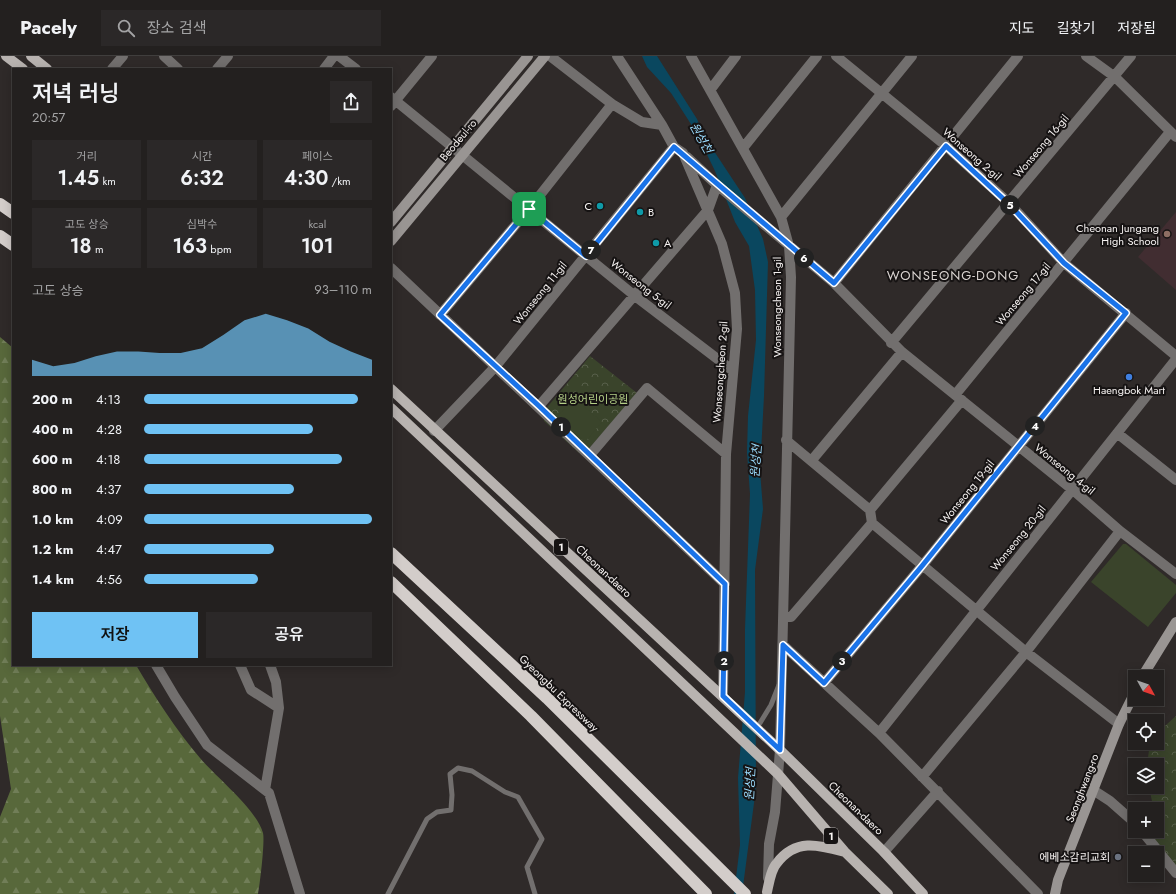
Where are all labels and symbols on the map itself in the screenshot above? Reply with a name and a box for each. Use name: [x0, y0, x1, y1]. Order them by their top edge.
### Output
street label: Wonseong 16-gil: [1010, 111, 1072, 181]
street label: Beodeul-ro: [436, 116, 480, 164]
water label: 원성천: [685, 119, 718, 159]
street label: Wonseong 2-gil: [939, 124, 1005, 184]
pin: [512, 192, 546, 226]
pin: 5: [1000, 195, 1020, 215]
place label: C: [584, 198, 592, 214]
marker: C: [595, 201, 605, 211]
place label: B: [648, 204, 654, 220]
marker: B: [635, 207, 645, 217]
place label: Cheonan Jungang High School: [1076, 220, 1159, 249]
marker: Cheonan Jungang High School: [1162, 229, 1172, 239]
place label: A: [664, 235, 672, 251]
marker: A: [651, 238, 661, 248]
pin: 7: [581, 240, 601, 260]
pin: 6: [794, 248, 814, 268]
street label: Wonseong 5-gil: [607, 255, 675, 313]
street label: Wonseongcheon 1-gil: [769, 257, 785, 357]
street label: Wonseong 11-gil: [510, 258, 570, 328]
street label: Wonseong 17-gil: [992, 259, 1054, 329]
district label: WONSEONG-DONG: [887, 266, 1019, 285]
street label: Wonseongcheon 2-gil: [708, 321, 732, 423]
marker: Haengbok Mart: [1124, 372, 1134, 382]
place label: Haengbok Mart: [1093, 382, 1165, 398]
park label: 원성어린이공원: [558, 391, 628, 407]
pin: 4: [1025, 416, 1045, 436]
pin: 1: [551, 417, 571, 437]
street label: Wonseong 4-gil: [1031, 440, 1099, 498]
water label: 원성천: [746, 442, 766, 478]
street label: Wonseong 19-gil: [936, 456, 998, 528]
street label: Wonseong 20-gil: [987, 502, 1049, 574]
road number: 1: [554, 539, 568, 555]
street label: Cheonan-daero: [573, 541, 635, 601]
street label: Gyeongbu Expressway: [516, 651, 602, 735]
pin: 2: [714, 651, 734, 671]
pin: 3: [832, 651, 852, 671]
north arrow: [1128, 670, 1164, 706]
street label: Seonghwang-ro: [1062, 751, 1102, 825]
water label: 원성천: [740, 765, 760, 801]
street label: Cheonan-daero: [825, 778, 887, 838]
road number: 1: [824, 828, 838, 844]
place label: 에베소감리교회: [1039, 849, 1110, 865]
marker: 에베소감리교회: [1113, 852, 1123, 862]

